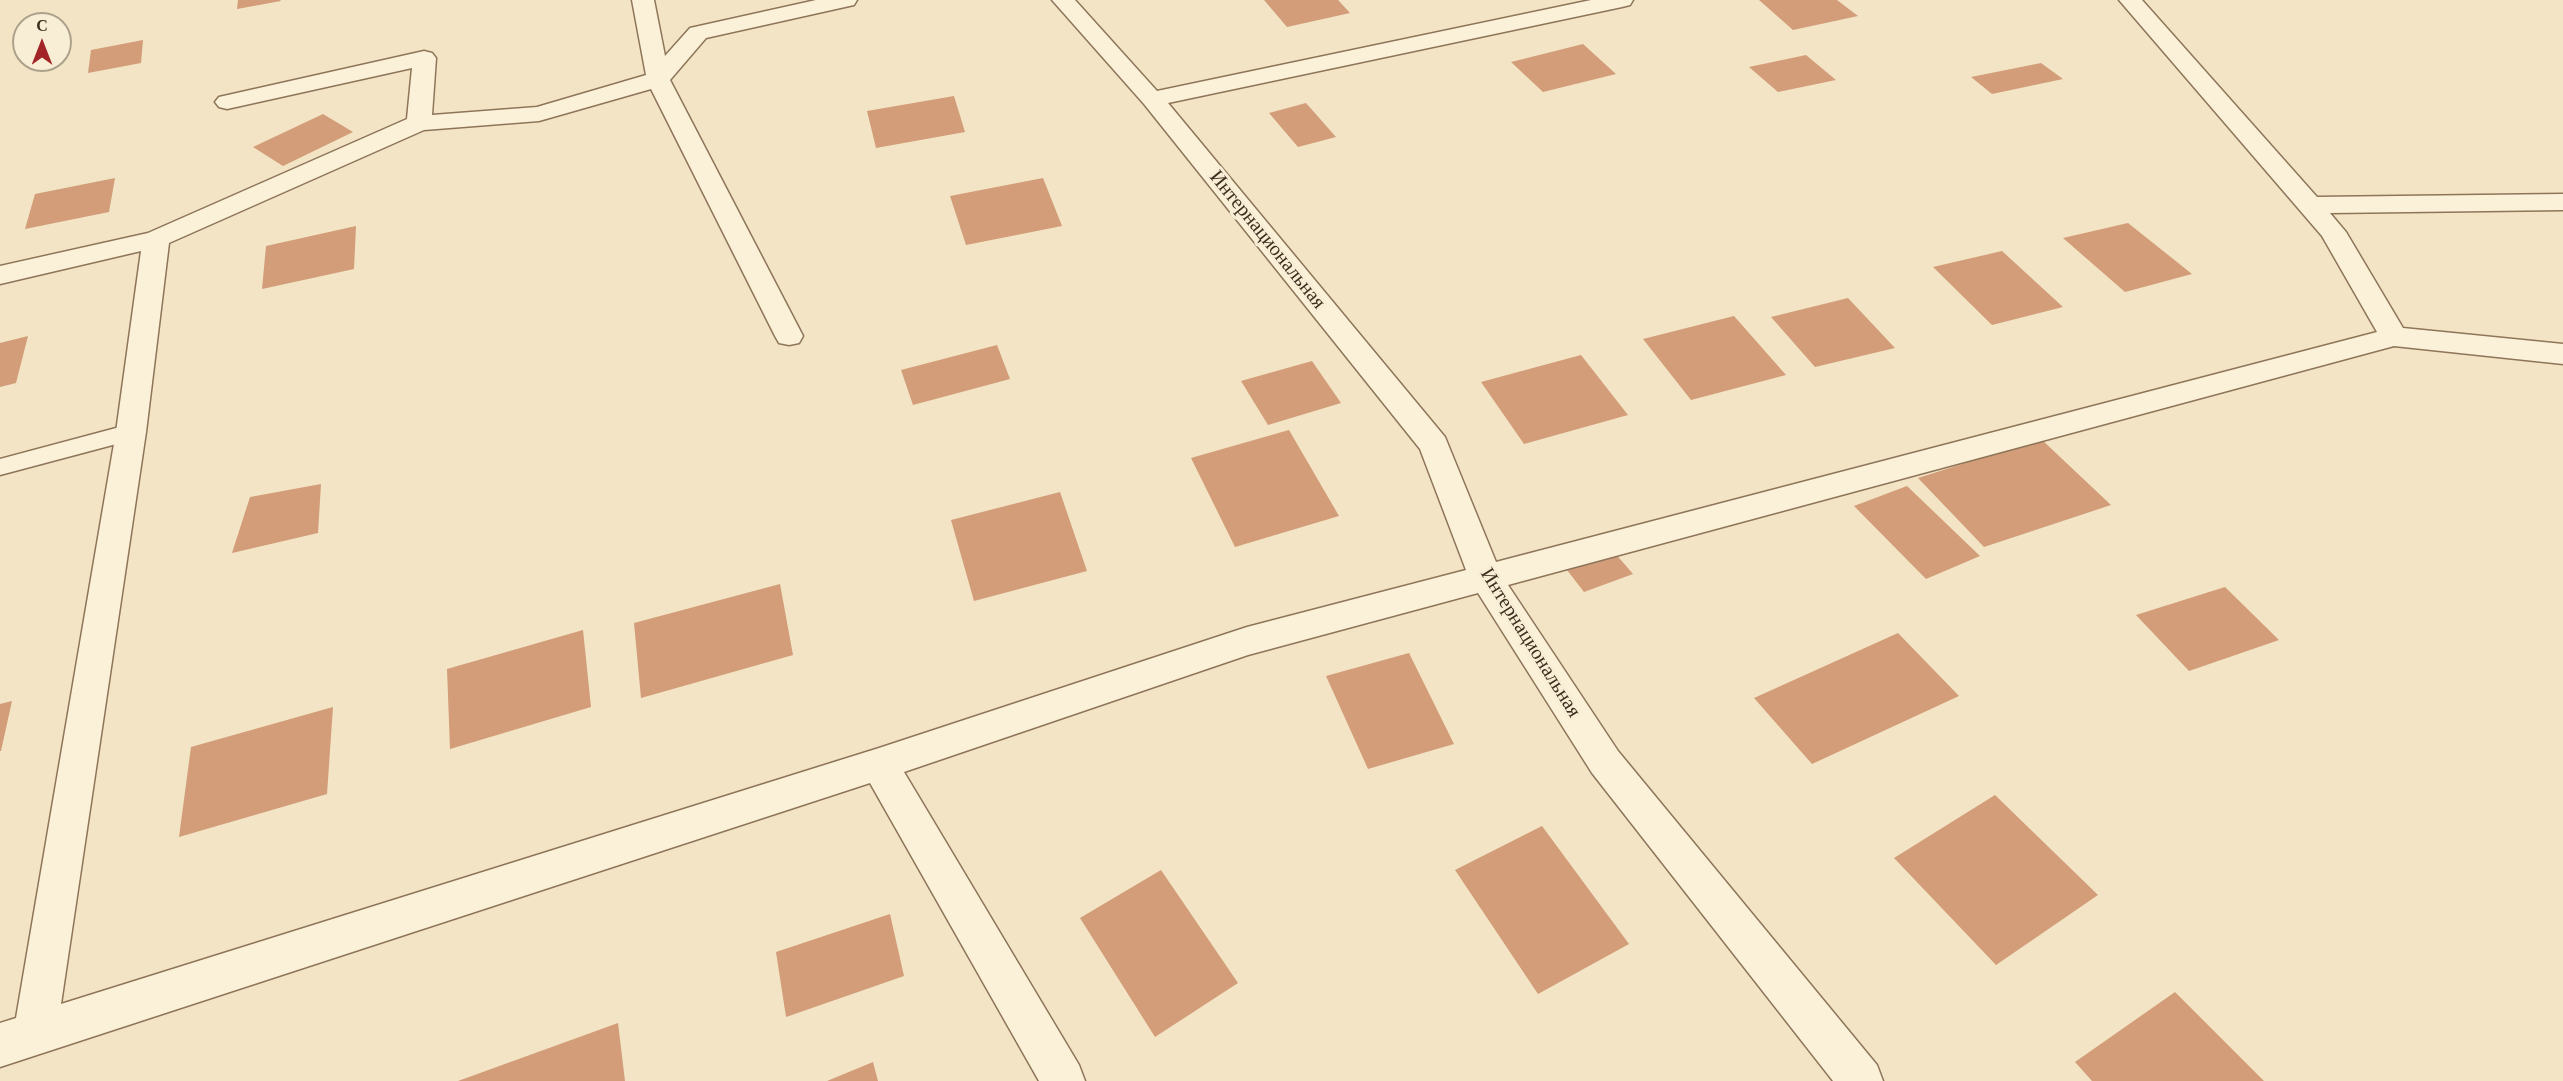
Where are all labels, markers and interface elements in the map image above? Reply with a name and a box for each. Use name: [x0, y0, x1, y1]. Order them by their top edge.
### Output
north arrow: [12, 12, 72, 72]
text: С: [36, 17, 48, 34]
street label: Интернациональная: [1204, 166, 1330, 314]
street label: Интернациональная: [1474, 564, 1586, 722]

